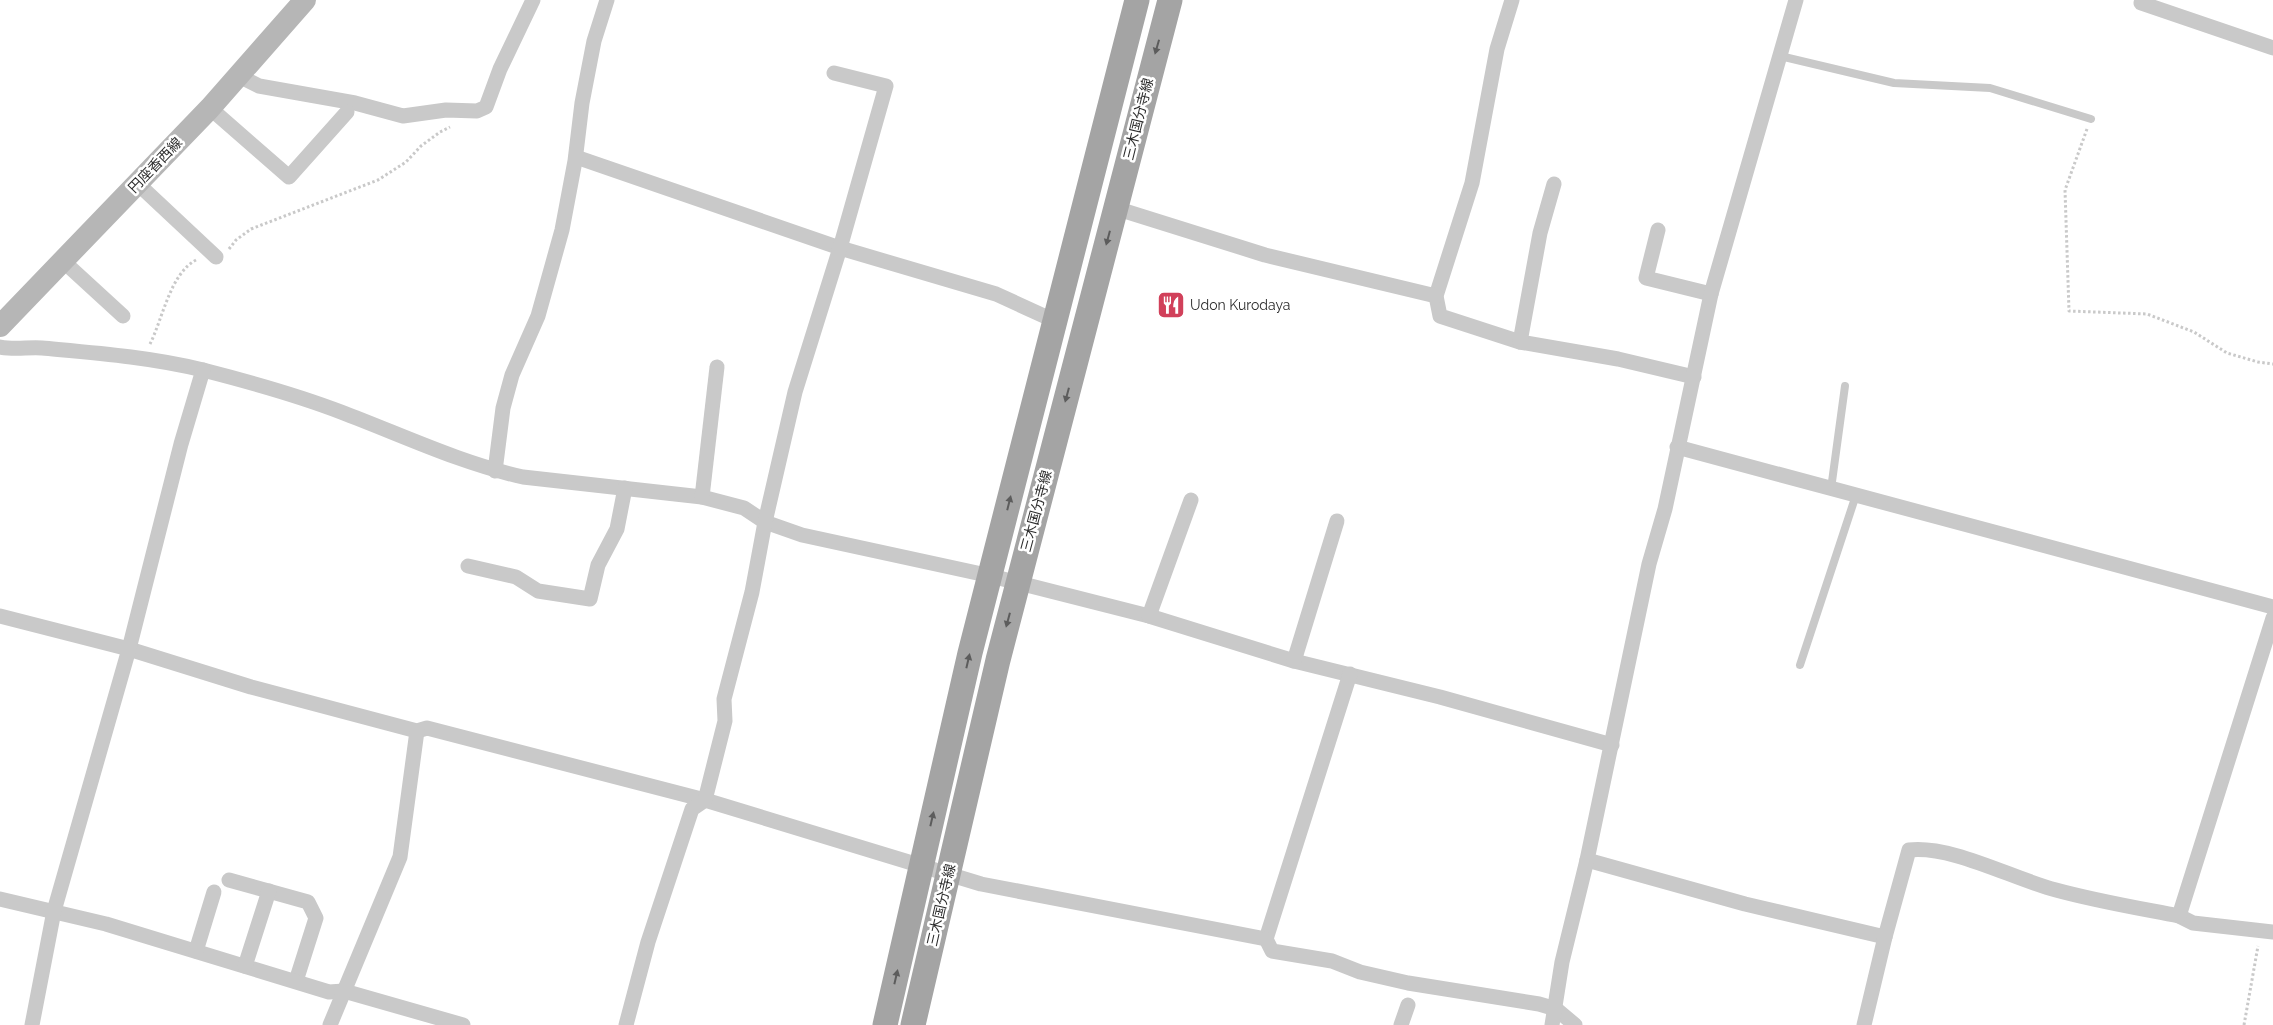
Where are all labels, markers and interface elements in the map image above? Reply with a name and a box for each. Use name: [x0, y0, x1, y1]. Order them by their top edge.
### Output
one-way arrow: [1153, 40, 1161, 55]
street label: 三木国分寺線: [1120, 76, 1156, 162]
street label: 円座香西線: [125, 134, 185, 196]
one-way arrow: [1103, 231, 1111, 246]
restaurant icon: Udon Kurodaya: [1156, 290, 1186, 320]
place label: Udon Kurodaya: [1190, 297, 1290, 313]
one-way arrow: [1062, 388, 1070, 403]
street label: 三木国分寺線: [1017, 468, 1055, 554]
one-way arrow: [1005, 496, 1013, 511]
one-way arrow: [1004, 613, 1012, 628]
one-way arrow: [964, 653, 972, 668]
one-way arrow: [928, 812, 936, 827]
street label: 三木国分寺線: [924, 862, 958, 948]
one-way arrow: [892, 970, 900, 985]

